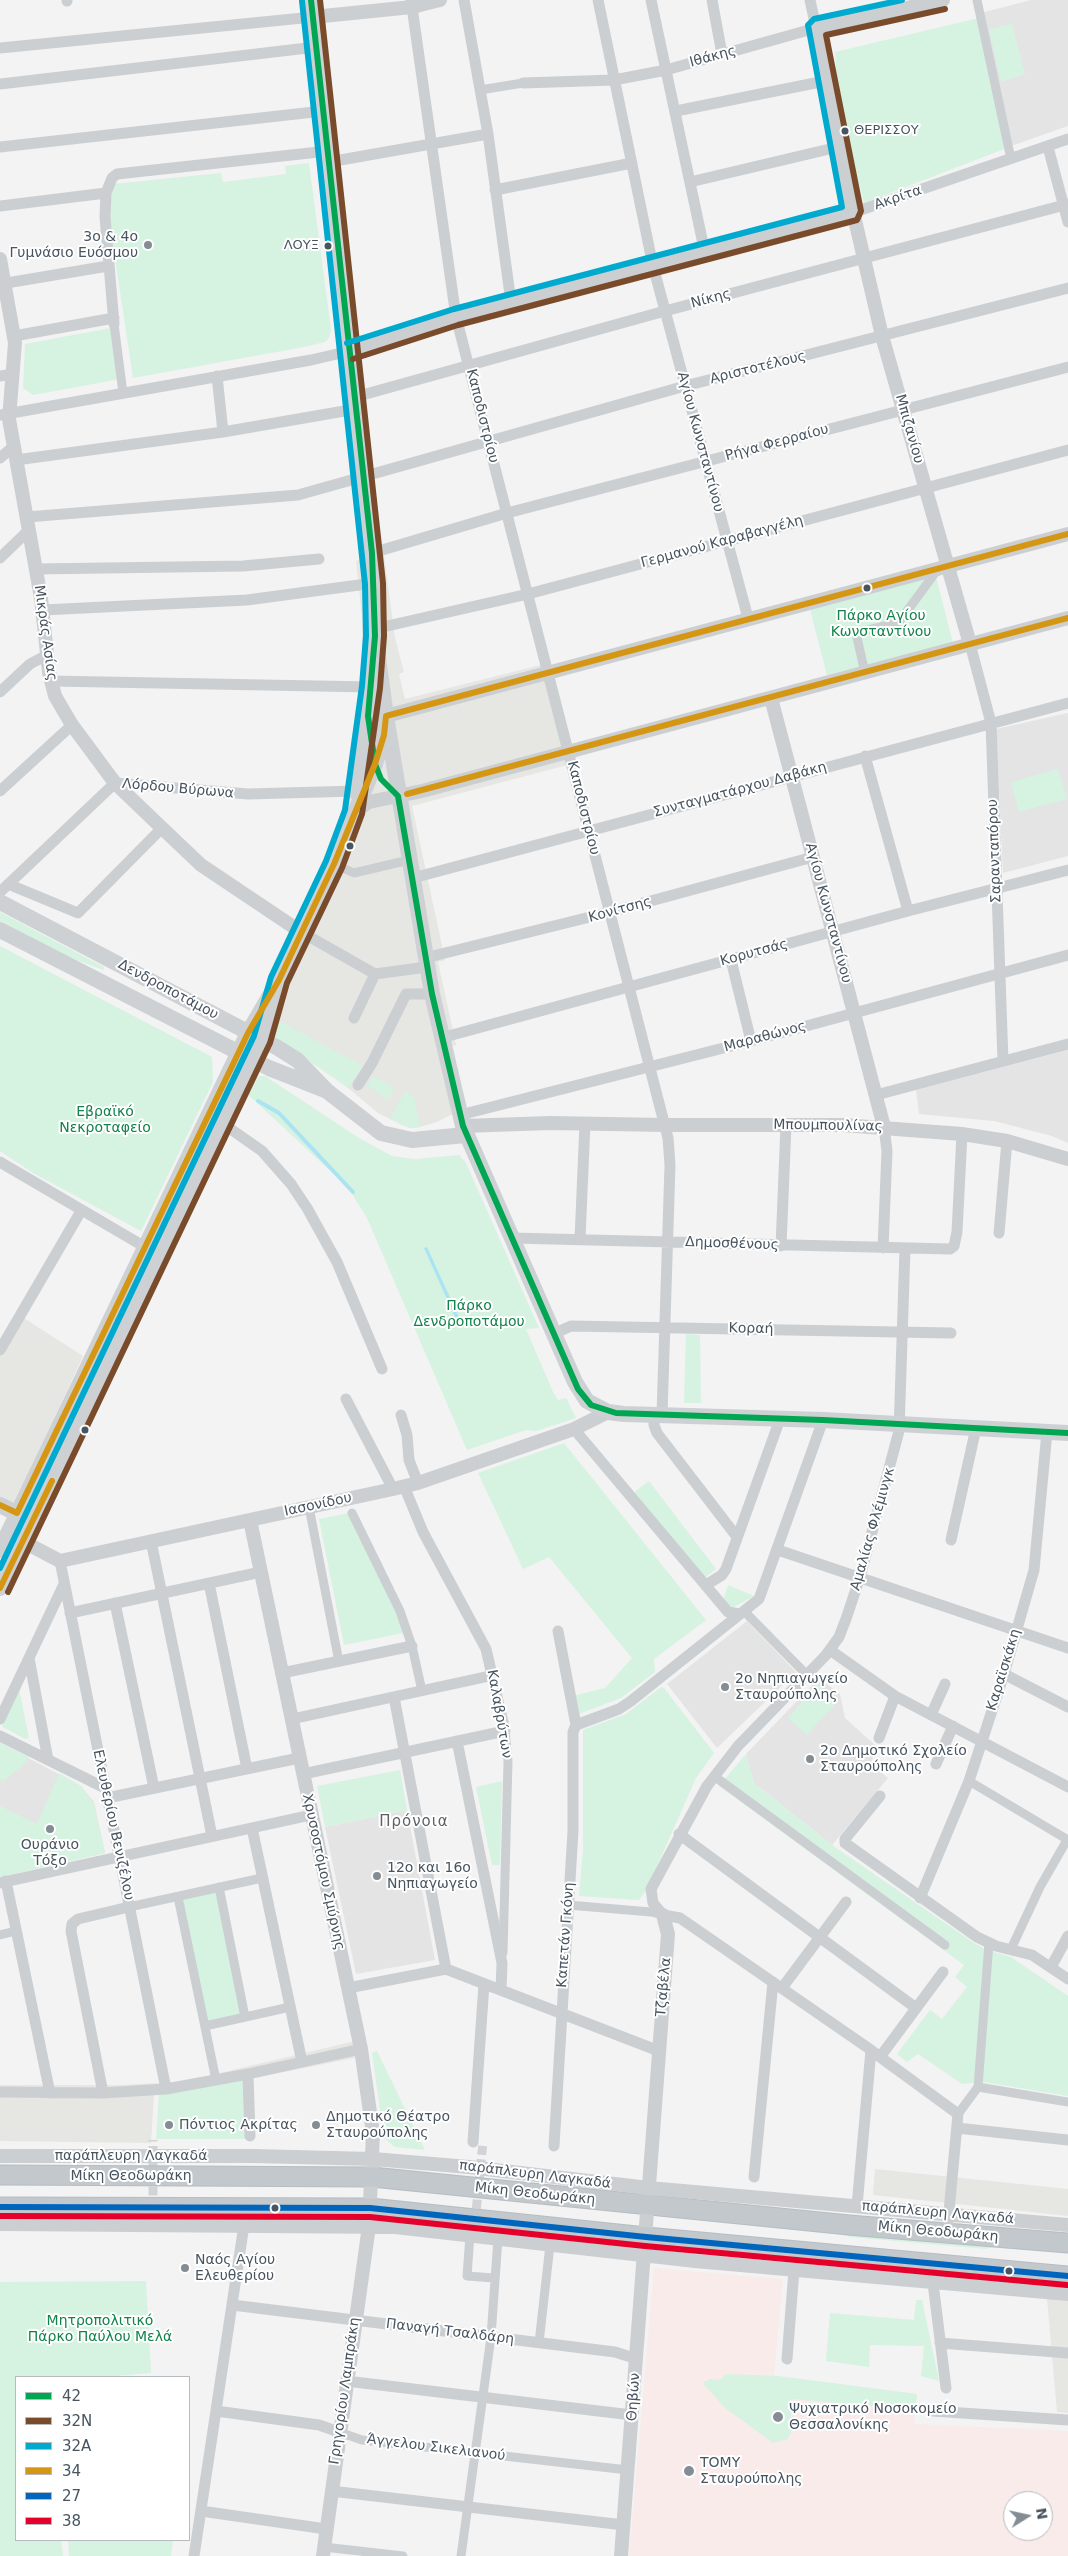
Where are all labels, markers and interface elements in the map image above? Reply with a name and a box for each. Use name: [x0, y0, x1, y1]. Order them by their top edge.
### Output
street label: Ιθάκης: [688, 43, 738, 71]
place label: ΘΕΡΙΣΣΟΥ: [854, 123, 919, 139]
marker: ΘΕΡΙΣΣΟΥ: [840, 126, 850, 136]
street label: Ακρίτα: [872, 182, 924, 214]
place label: 3ο & 4ο Γυμνάσιο Ευόσμου: [10, 229, 138, 262]
place label: ΛΟΥΞ: [284, 238, 319, 254]
marker: 3ο & 4ο Γυμνάσιο Ευόσμου: [142, 239, 154, 251]
marker: ΛΟΥΞ: [323, 241, 333, 251]
street label: Νίκης: [689, 286, 733, 312]
street label: Αριστοτέλους: [708, 348, 808, 388]
street label: Καποδιστρίου: [462, 367, 502, 465]
street label: Αγίου Κωνσταντίνου: [673, 370, 727, 514]
street label: Μπιζανίου: [891, 392, 927, 466]
street label: Ρήγα Φερραίου: [724, 421, 830, 465]
street label: Γερμανού Καραβαγγέλη: [639, 512, 805, 572]
unlabelled marker: [862, 583, 872, 593]
street label: Μικράς Ασίας: [30, 584, 60, 682]
park label: Πάρκο Αγίου Κωνσταντίνου: [831, 608, 931, 640]
street label: Καποδιστρίου: [563, 759, 603, 857]
street label: Συνταγματάρχου Δαβάκη: [652, 759, 828, 821]
street label: Λόρδου Βύρωνα: [121, 776, 235, 802]
street label: Σαρανταπόρου: [985, 799, 1005, 903]
unlabelled marker: [345, 841, 355, 851]
street label: Αγίου Κωνσταντίνου: [801, 841, 855, 985]
street label: Κονίτσης: [587, 894, 653, 926]
street label: Κορυτσάς: [718, 936, 790, 970]
street label: Δενδροποτάμου: [115, 956, 221, 1024]
street label: Μαραθώνος: [722, 1018, 808, 1056]
park label: Εβραϊκό Νεκροταφείο: [59, 1104, 151, 1136]
street label: Μπουμπουλίνας: [773, 1117, 883, 1135]
street label: Δημοσθένους: [685, 1234, 779, 1254]
park label: Πάρκο Δενδροποτάμου: [413, 1298, 525, 1330]
street label: Κοραή: [728, 1320, 774, 1338]
unlabelled marker: [80, 1425, 90, 1435]
street label: Αμαλίας Φλέμινγκ: [847, 1465, 899, 1593]
street label: Ιασονίδου: [283, 1490, 353, 1520]
street label: Καραϊσκάκη: [984, 1627, 1024, 1713]
street label: Καλαβρύτων: [483, 1668, 515, 1760]
place label: 2ο Νηπιαγωγείο Σταυρούπολης: [735, 1671, 848, 1704]
marker: 2ο Νηπιαγωγείο Σταυρούπολης: [719, 1681, 731, 1693]
place label: 2ο Δημοτικό Σχολείο Σταυρούπολης: [820, 1743, 967, 1775]
street label: Ελευθερίου Βενιζέλου: [89, 1748, 137, 1902]
marker: 2ο Δημοτικό Σχολείο Σταυρούπολης: [804, 1753, 816, 1765]
street label: Χρυσοστόμου Σμύρνης: [298, 1792, 348, 1952]
district label: Πρόνοια: [378, 1813, 450, 1831]
marker: Ουράνιο Τόξο: [44, 1823, 56, 1835]
place label: Ουράνιο Τόξο: [21, 1837, 79, 1870]
place label: 12ο και 16ο Νηπιαγωγείο: [387, 1860, 478, 1892]
marker: 12ο και 16ο Νηπιαγωγείο: [371, 1870, 383, 1882]
street label: Καπετάν Γκόνη: [554, 1882, 578, 1988]
street label: Τζαβέλα: [653, 1957, 675, 2017]
place label: Δημοτικό Θέατρο Σταυρούπολης: [326, 2109, 450, 2142]
place label: Πόντιος Ακρίτας: [179, 2117, 298, 2133]
marker: Πόντιος Ακρίτας: [163, 2119, 175, 2131]
marker: Δημοτικό Θέατρο Σταυρούπολης: [310, 2119, 322, 2131]
street label: παράπλευρη Λαγκαδά: [55, 2148, 207, 2164]
street label: παράπλευρη Λαγκαδά: [458, 2157, 612, 2193]
street label: Μίκη Θεοδωράκη: [70, 2168, 192, 2184]
street label: Μίκη Θεοδωράκη: [474, 2179, 596, 2209]
street label: παράπλευρη Λαγκαδά: [861, 2198, 1015, 2228]
unlabelled marker: [270, 2203, 280, 2213]
street label: Μίκη Θεοδωράκη: [877, 2218, 999, 2246]
place label: Ναός Αγίου Ελευθερίου: [195, 2252, 275, 2284]
marker: Ναός Αγίου Ελευθερίου: [179, 2262, 191, 2274]
unlabelled marker: [1004, 2266, 1014, 2276]
park label: Μητροπολιτικό Πάρκο Παύλου Μελά: [28, 2313, 172, 2346]
street label: Γρηγορίου Λαμπράκη: [326, 2316, 364, 2466]
street label: Παναγή Τσαλδάρη: [385, 2316, 515, 2348]
street label: Θηβών: [624, 2372, 644, 2422]
legend: [15, 2376, 190, 2541]
text: 42: [62, 2387, 81, 2405]
place label: Ψυχιατρικό Νοσοκομείο Θεσσαλονίκης: [789, 2401, 957, 2434]
marker: Ψυχιατρικό Νοσοκομείο Θεσσαλονίκης: [771, 2410, 785, 2424]
text: 32Ν: [62, 2412, 92, 2430]
street label: Άγγελου Σικελιανού: [366, 2431, 506, 2465]
text: 32Α: [62, 2437, 91, 2455]
place label: ΤΟΜΥ Σταυρούπολης: [700, 2455, 803, 2488]
text: 34: [62, 2462, 81, 2480]
marker: ΤΟΜΥ Σταυρούπολης: [682, 2464, 696, 2478]
text: 27: [62, 2487, 81, 2505]
north arrow: [1003, 2491, 1053, 2541]
text: N: [1033, 2506, 1051, 2521]
text: 38: [62, 2512, 81, 2530]

